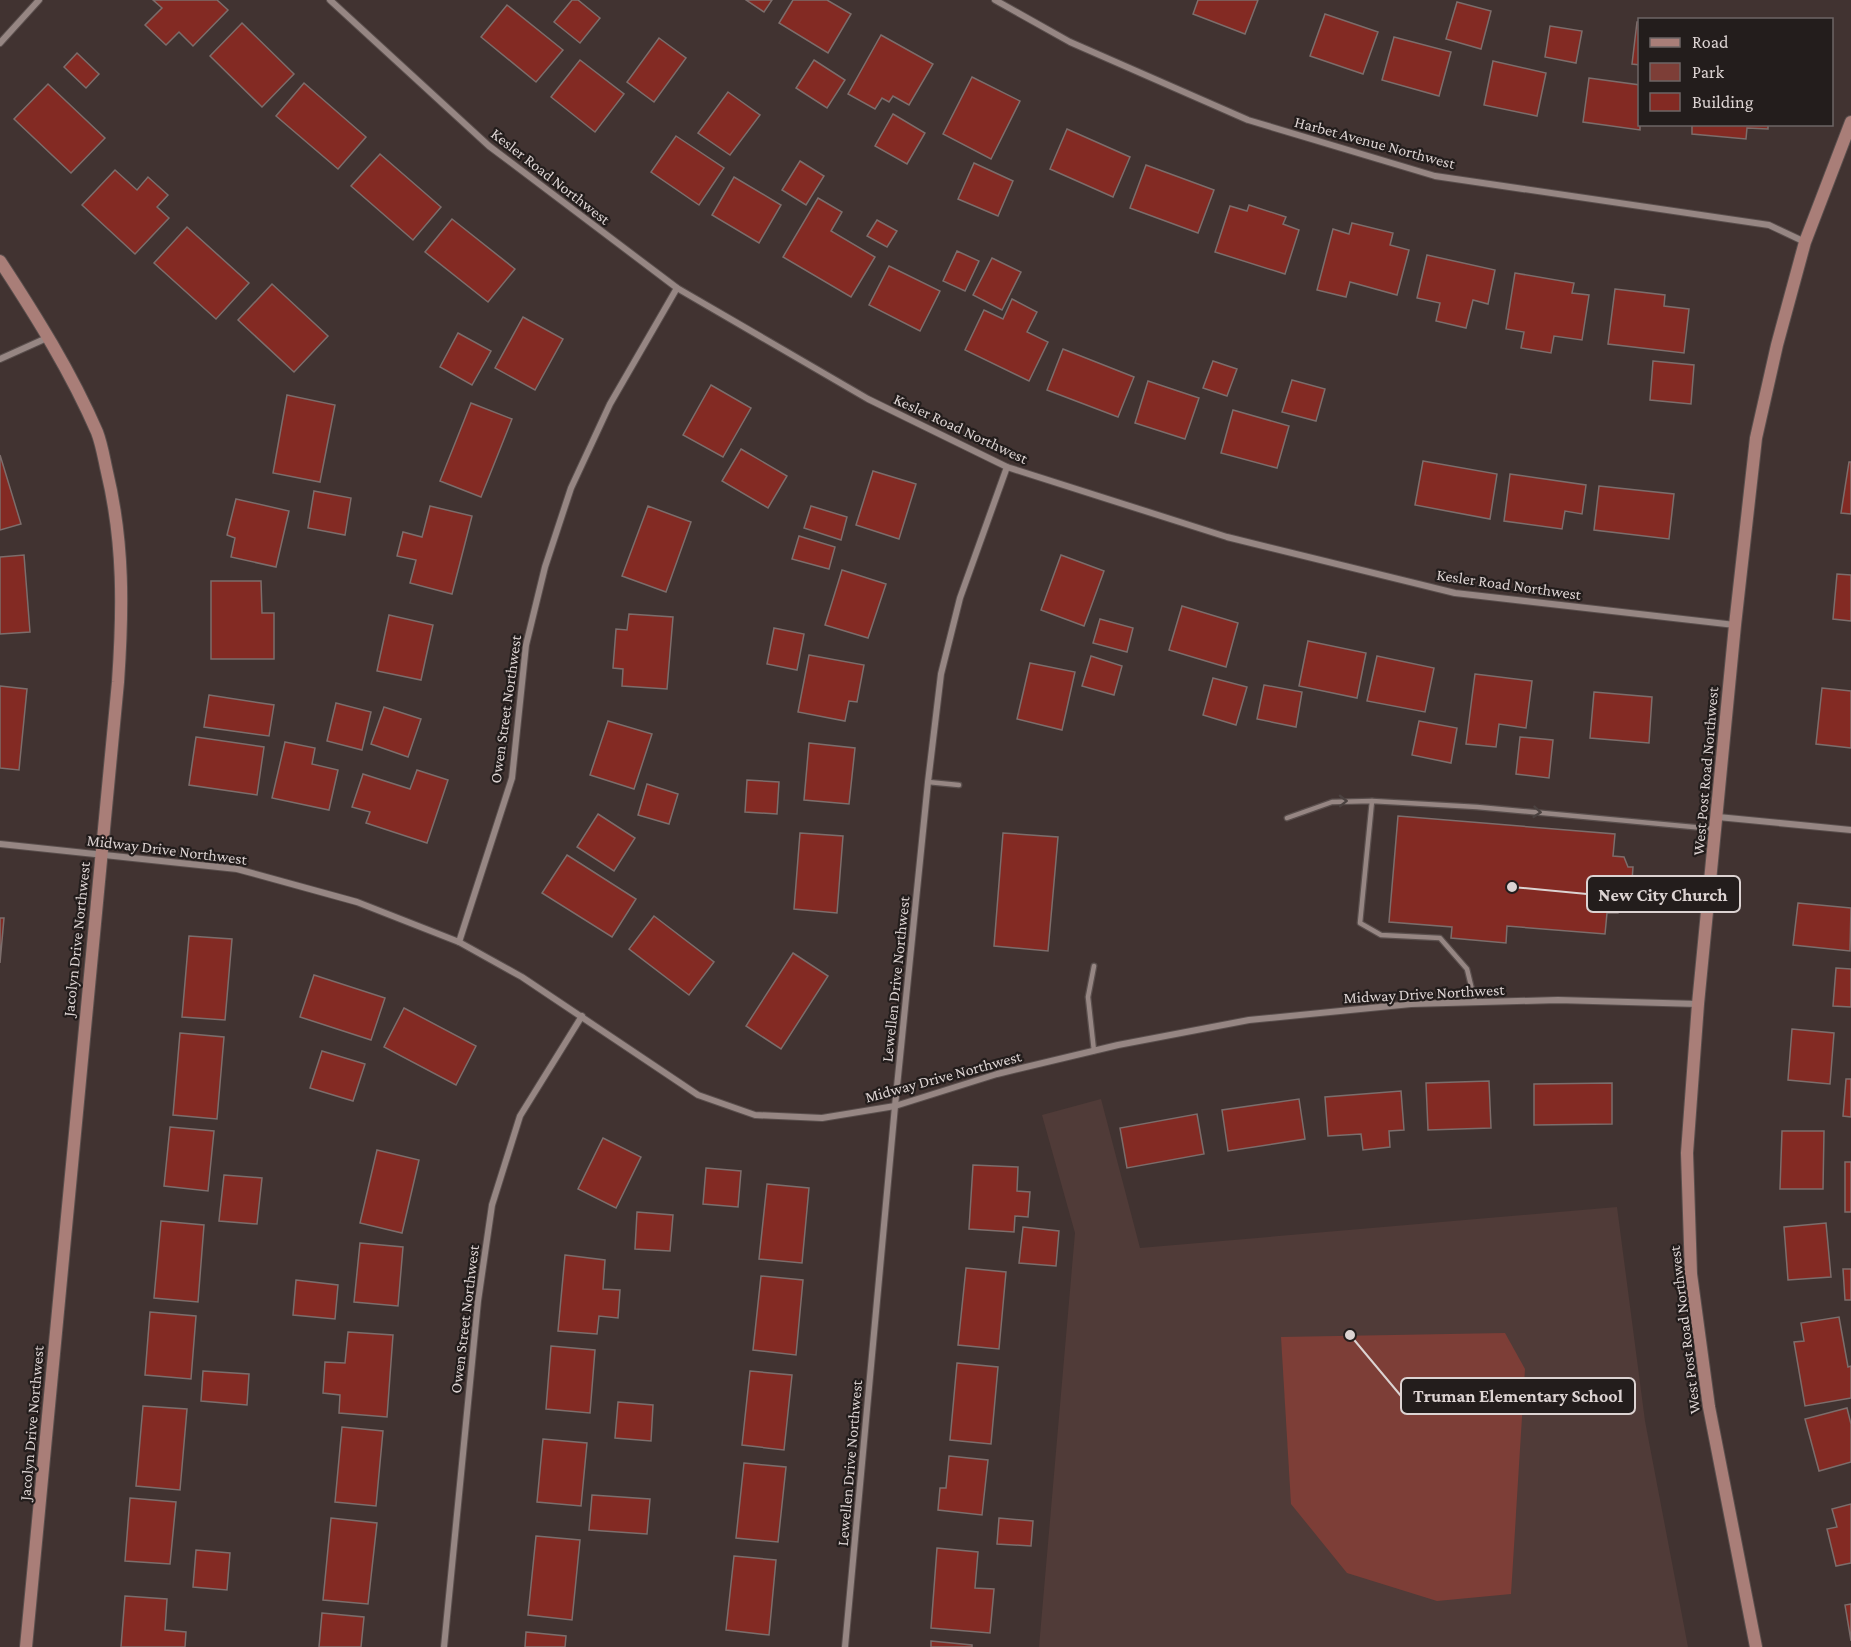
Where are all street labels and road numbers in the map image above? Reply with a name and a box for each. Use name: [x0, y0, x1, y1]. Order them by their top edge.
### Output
street label: Harbet Avenue Northwest: [1293, 113, 1458, 172]
street label: Kesler Road Northwest: [488, 125, 614, 228]
street label: Kesler Road Northwest: [891, 390, 1031, 467]
street label: Kesler Road Northwest: [1436, 566, 1583, 603]
street label: Owen Street Northwest: [487, 633, 524, 784]
street label: West Post Road Northwest: [1690, 685, 1721, 856]
street label: Midway Drive Northwest: [86, 831, 249, 869]
street label: Jacolyn Drive Northwest: [60, 860, 94, 1019]
street label: Lewellen Drive Northwest: [878, 895, 913, 1063]
street label: Midway Drive Northwest: [1343, 981, 1506, 1007]
street label: Midway Drive Northwest: [863, 1047, 1024, 1107]
street label: Owen Street Northwest: [447, 1243, 482, 1394]
street label: West Post Road Northwest: [1666, 1244, 1703, 1415]
street label: Jacolyn Drive Northwest: [16, 1344, 48, 1503]
street label: Lewellen Drive Northwest: [834, 1379, 865, 1547]

